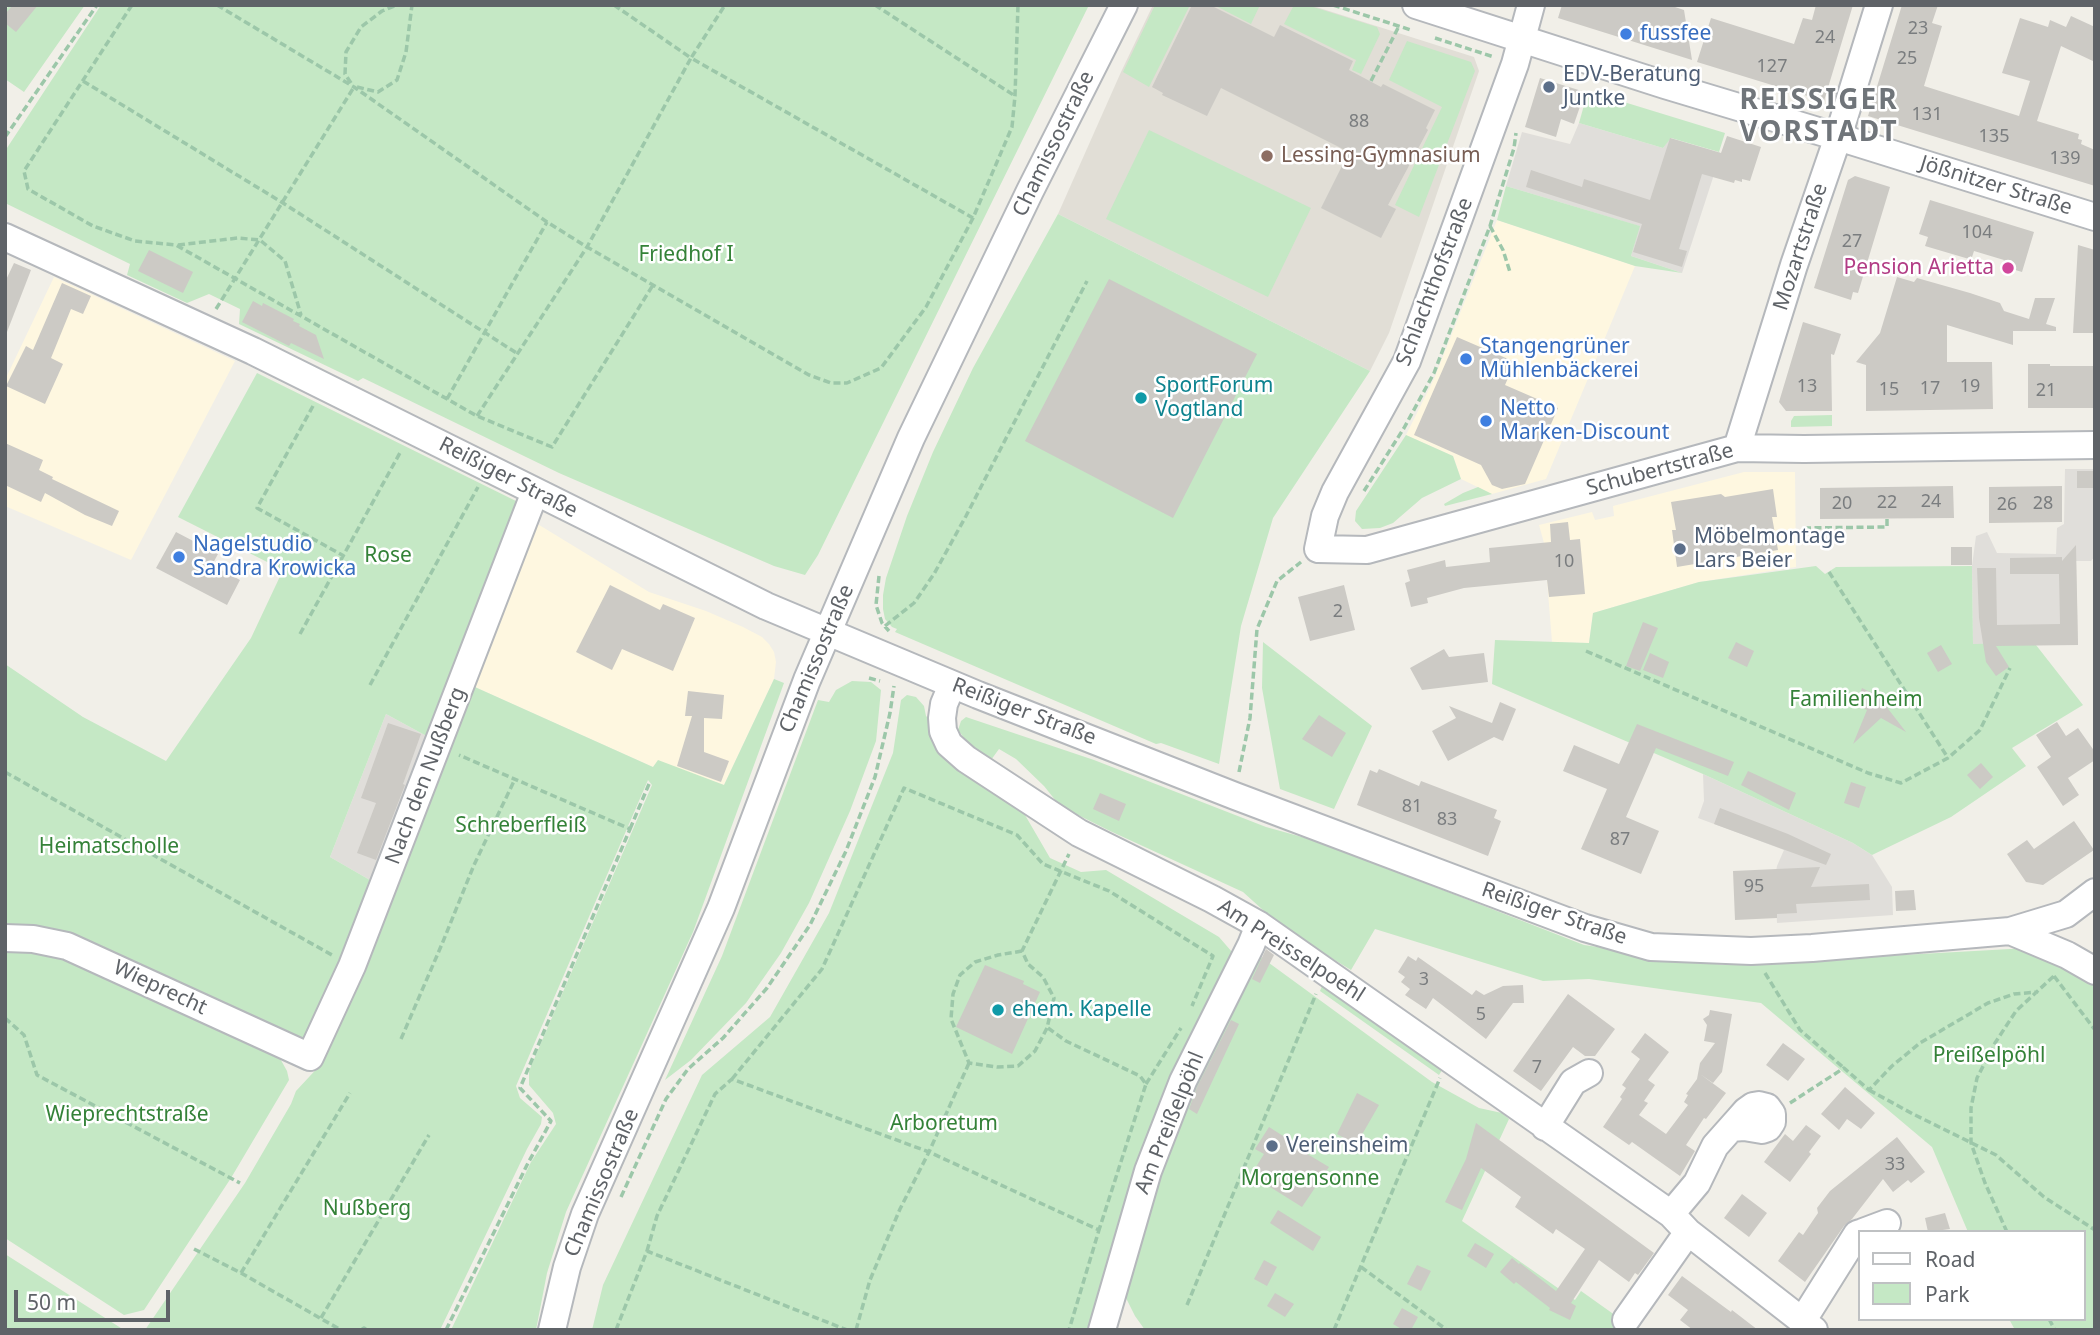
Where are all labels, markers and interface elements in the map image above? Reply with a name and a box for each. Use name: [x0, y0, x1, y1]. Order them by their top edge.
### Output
house number: 23: [1908, 18, 1928, 40]
place label: fussfee: [1640, 21, 1711, 47]
marker: fussfee: [1618, 26, 1634, 42]
house number: 24: [1815, 27, 1835, 49]
house number: 25: [1897, 48, 1917, 70]
house number: 127: [1757, 56, 1787, 78]
place label: EDV-Beratung Juntke: [1563, 62, 1701, 112]
street label: Chamissostraße: [1008, 67, 1100, 221]
marker: EDV-Beratung Juntke: [1541, 79, 1557, 95]
district label: REISSIGER VORSTADT: [1740, 84, 1898, 150]
house number: 131: [1912, 104, 1942, 126]
house number: 88: [1349, 111, 1369, 133]
house number: 135: [1979, 126, 2009, 148]
place label: Lessing-Gymnasium: [1281, 143, 1481, 169]
marker: Lessing-Gymnasium: [1259, 148, 1275, 164]
house number: 139: [2050, 148, 2080, 170]
street label: Jößnitzer Straße: [1917, 151, 2075, 221]
street label: Mozartstraße: [1769, 180, 1833, 314]
street label: Schlachthofstraße: [1391, 194, 1479, 370]
house number: 104: [1962, 222, 1992, 244]
house number: 27: [1842, 231, 1862, 253]
park label: Friedhof I: [638, 242, 734, 268]
place label: Pension Arietta: [1844, 255, 1994, 281]
marker: Pension Arietta: [2000, 260, 2016, 276]
place label: Stangengrüner Mühlenbäckerei: [1480, 334, 1639, 384]
marker: Stangengrüner Mühlenbäckerei: [1458, 351, 1474, 367]
place label: SportForum Vogtland: [1155, 373, 1273, 423]
house number: 13: [1797, 376, 1817, 398]
house number: 19: [1960, 376, 1980, 398]
house number: 17: [1920, 378, 1940, 400]
house number: 15: [1879, 379, 1899, 401]
house number: 21: [2036, 380, 2056, 402]
marker: SportForum Vogtland: [1133, 390, 1149, 406]
place label: Netto Marken-Discount: [1500, 396, 1669, 446]
marker: Netto Marken-Discount: [1478, 413, 1494, 429]
street label: Reißiger Straße: [435, 432, 581, 524]
street label: Schubertstraße: [1584, 438, 1736, 502]
house number: 24: [1921, 491, 1941, 513]
house number: 22: [1877, 492, 1897, 514]
house number: 20: [1832, 493, 1852, 515]
house number: 28: [2033, 493, 2053, 515]
house number: 26: [1997, 494, 2017, 516]
place label: Möbelmontage Lars Beier: [1694, 524, 1845, 574]
place label: Nagelstudio Sandra Krowicka: [193, 532, 356, 582]
marker: Möbelmontage Lars Beier: [1672, 541, 1688, 557]
park label: Rose: [364, 543, 412, 569]
marker: Nagelstudio Sandra Krowicka: [171, 549, 187, 565]
house number: 10: [1554, 551, 1574, 573]
street label: Chamissostraße: [774, 581, 860, 737]
house number: 2: [1333, 601, 1343, 623]
street label: Reißiger Straße: [948, 673, 1100, 751]
street label: Nach den Nußberg: [381, 684, 471, 868]
park label: Familienheim: [1789, 687, 1923, 713]
house number: 81: [1402, 796, 1422, 818]
house number: 83: [1437, 809, 1457, 831]
park label: Schreberfleiß: [455, 813, 587, 839]
house number: 87: [1610, 829, 1630, 851]
park label: Heimatscholle: [39, 834, 179, 860]
house number: 95: [1744, 876, 1764, 898]
street label: Reißiger Straße: [1478, 877, 1630, 951]
street label: Am Preisselpoehl: [1213, 894, 1369, 1008]
street label: Wieprecht: [109, 955, 211, 1021]
house number: 3: [1419, 969, 1429, 991]
place label: ehem. Kapelle: [1012, 997, 1152, 1023]
marker: ehem. Kapelle: [990, 1002, 1006, 1018]
house number: 5: [1476, 1004, 1486, 1026]
park label: Preißelpöhl: [1933, 1043, 2045, 1069]
street label: Am Preißelpöhl: [1130, 1048, 1210, 1198]
house number: 7: [1532, 1057, 1542, 1079]
park label: Wieprechtstraße: [45, 1102, 209, 1128]
street label: Chamissostraße: [559, 1105, 645, 1261]
park label: Arboretum: [890, 1111, 998, 1137]
place label: Vereinsheim: [1286, 1133, 1408, 1159]
marker: Vereinsheim: [1264, 1138, 1280, 1154]
house number: 33: [1885, 1154, 1905, 1176]
park label: Morgensonne: [1241, 1166, 1379, 1192]
park label: Nußberg: [323, 1196, 411, 1222]
legend: [1858, 1230, 2086, 1321]
text: Road: [1925, 1245, 1975, 1273]
scale bar: [18, 1276, 173, 1320]
text: Park: [1925, 1280, 1969, 1308]
text: 50 m: [27, 1288, 76, 1316]

